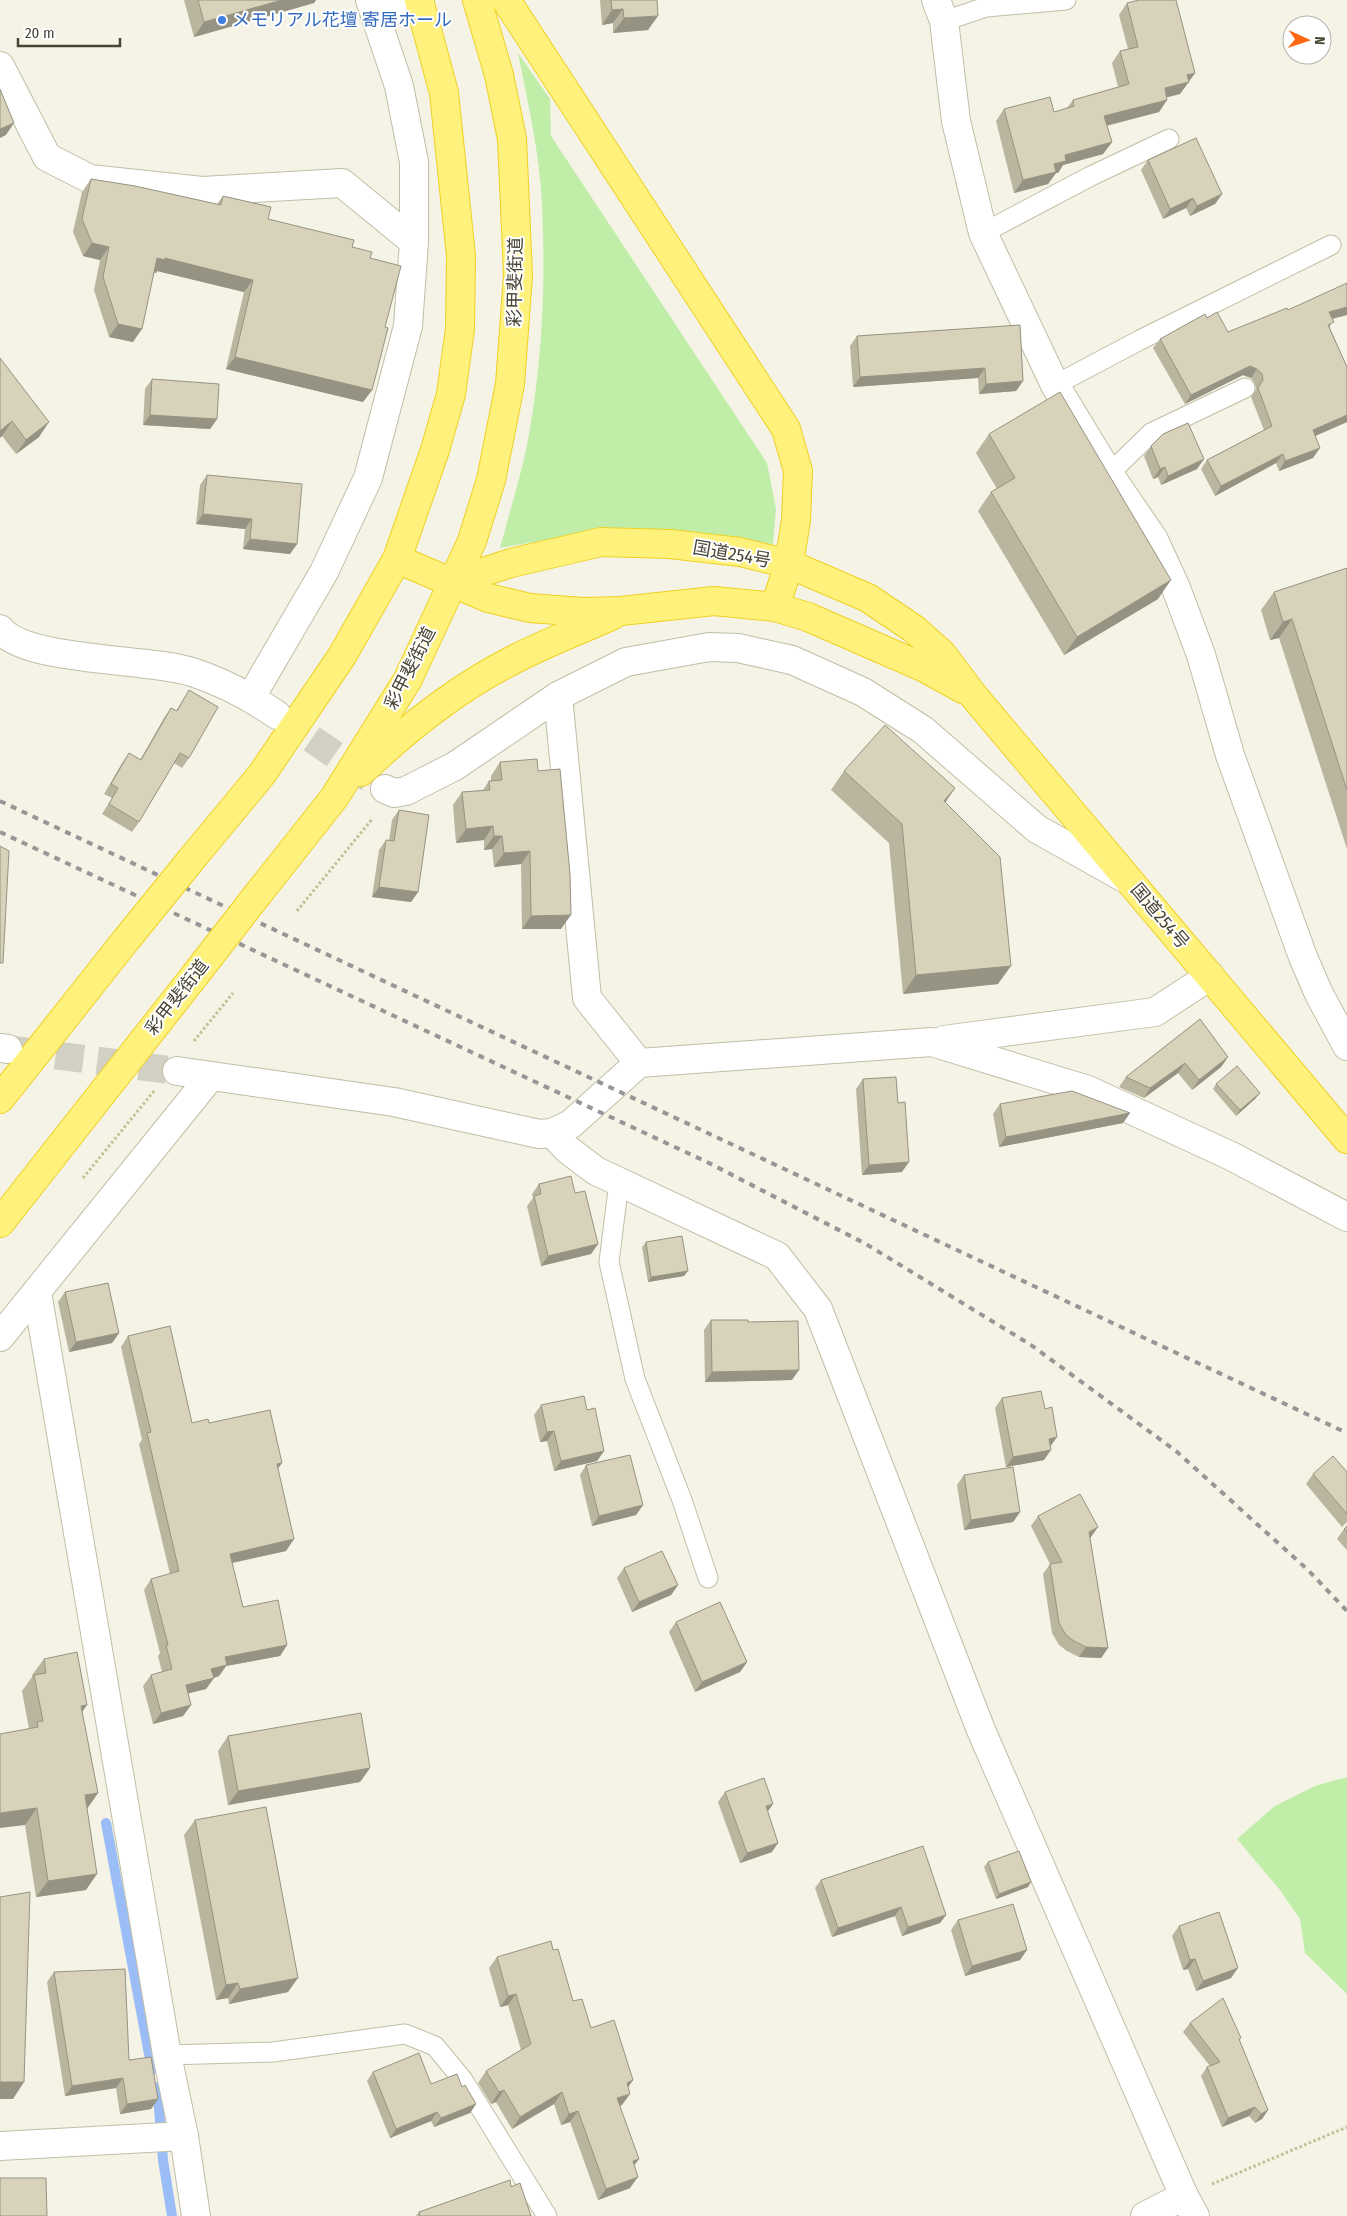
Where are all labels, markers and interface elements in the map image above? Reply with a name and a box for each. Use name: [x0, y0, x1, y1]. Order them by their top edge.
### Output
place label: メモリアル花壇 寄居ホール: [232, 9, 452, 31]
marker: メモリアル花壇 寄居ホール: [216, 14, 228, 26]
scale bar: [18, 15, 120, 47]
north arrow: [1282, 15, 1332, 65]
text: 20 m: [25, 24, 55, 42]
text: N: [1311, 36, 1328, 45]
street label: 彩甲斐街道: [503, 237, 527, 327]
street label: 国道254号: [691, 536, 773, 572]
street label: 彩甲斐街道: [380, 623, 440, 713]
street label: 国道254号: [1126, 879, 1194, 953]
street label: 彩甲斐街道: [141, 955, 213, 1039]

